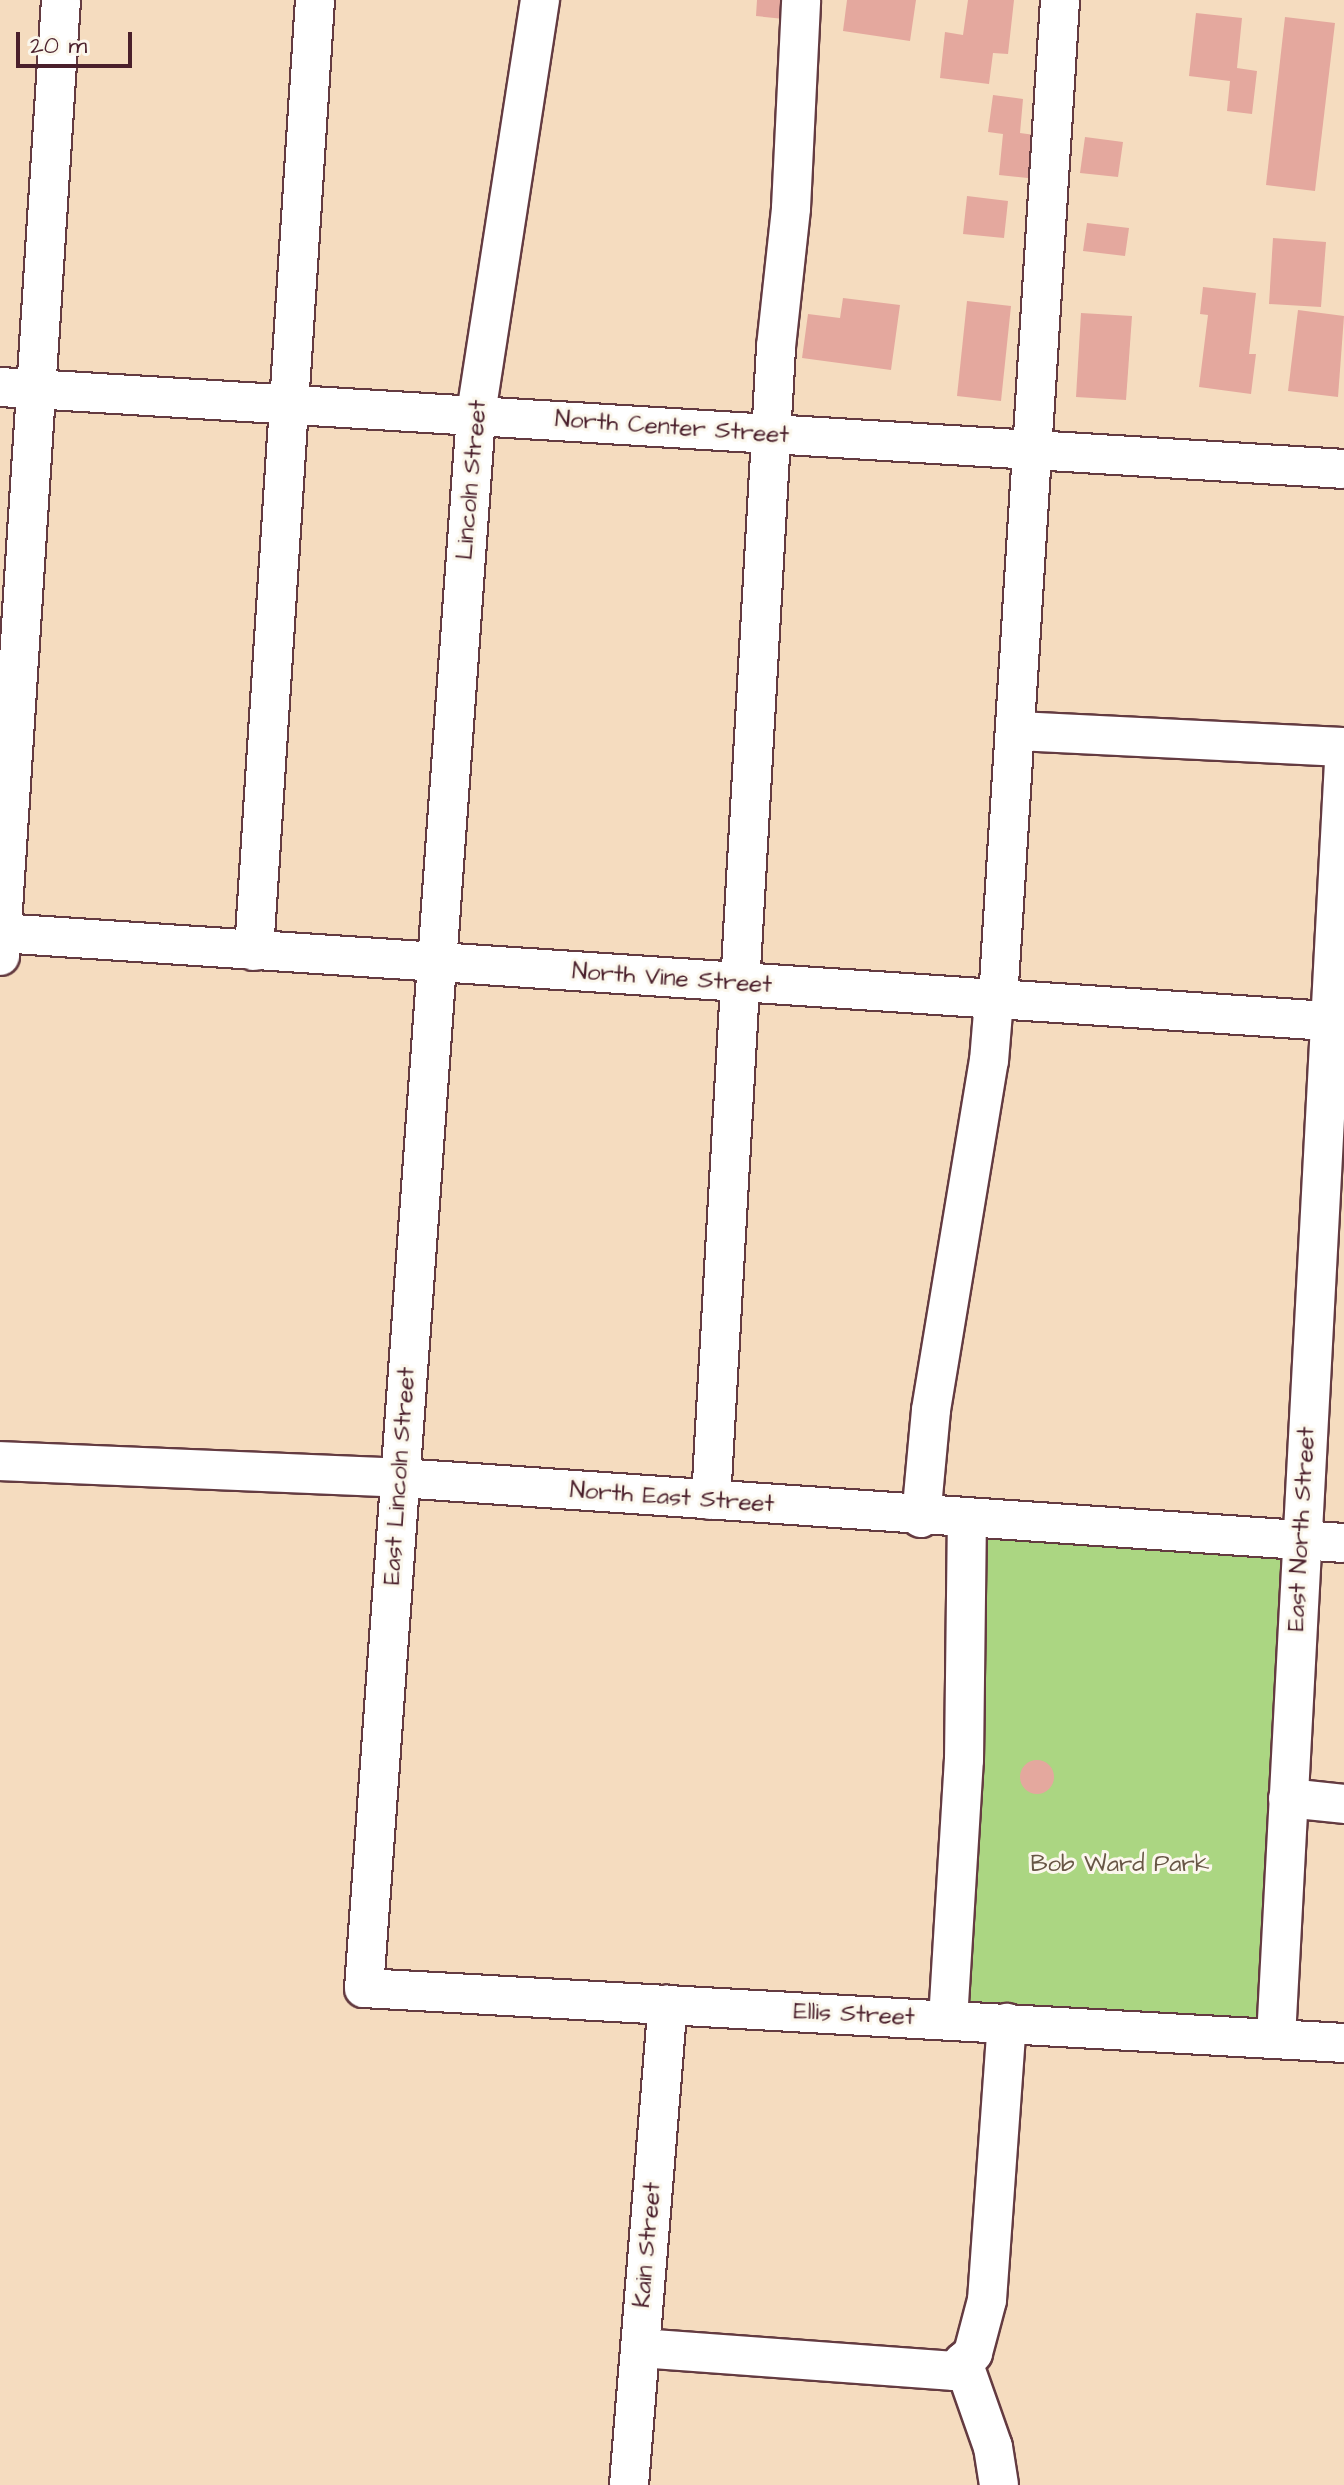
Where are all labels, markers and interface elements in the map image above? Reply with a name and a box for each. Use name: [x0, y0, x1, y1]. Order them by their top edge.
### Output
scale bar: [20, 16, 136, 66]
text: 20 m: [30, 29, 87, 63]
street label: Lincoln Street: [451, 399, 493, 561]
street label: North Center Street: [554, 405, 790, 451]
street label: North Vine Street: [571, 958, 773, 1000]
street label: East Lincoln Street: [378, 1366, 422, 1586]
street label: East North Street: [1282, 1426, 1322, 1632]
street label: North East Street: [569, 1476, 775, 1520]
park label: Bob Ward Park: [1030, 1851, 1210, 1879]
street label: Ellis Street: [793, 1997, 915, 2033]
street label: Kain Street: [628, 2181, 668, 2309]

